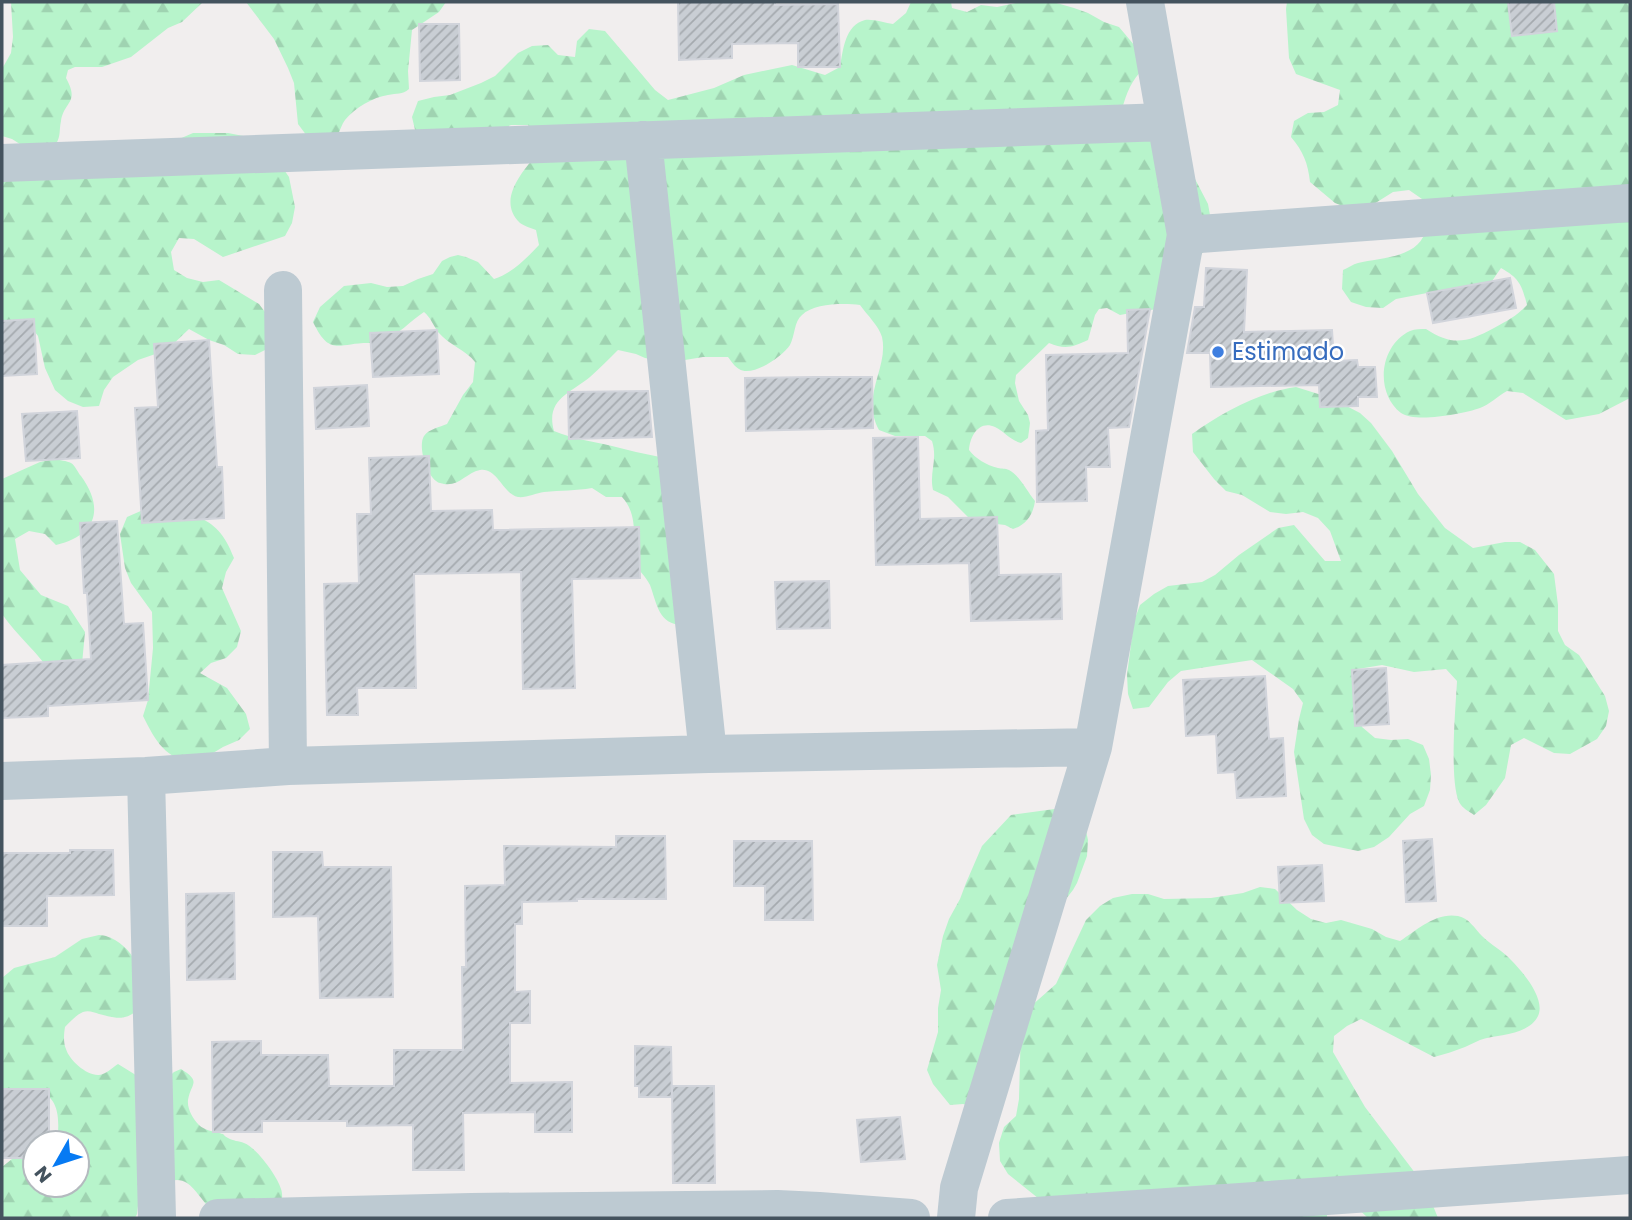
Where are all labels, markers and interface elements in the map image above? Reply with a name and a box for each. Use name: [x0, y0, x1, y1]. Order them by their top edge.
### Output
place label: Estimado: [1232, 335, 1344, 368]
marker: Estimado: [1210, 344, 1226, 360]
north arrow: [21, 1129, 91, 1199]
text: N: [28, 1160, 58, 1188]

